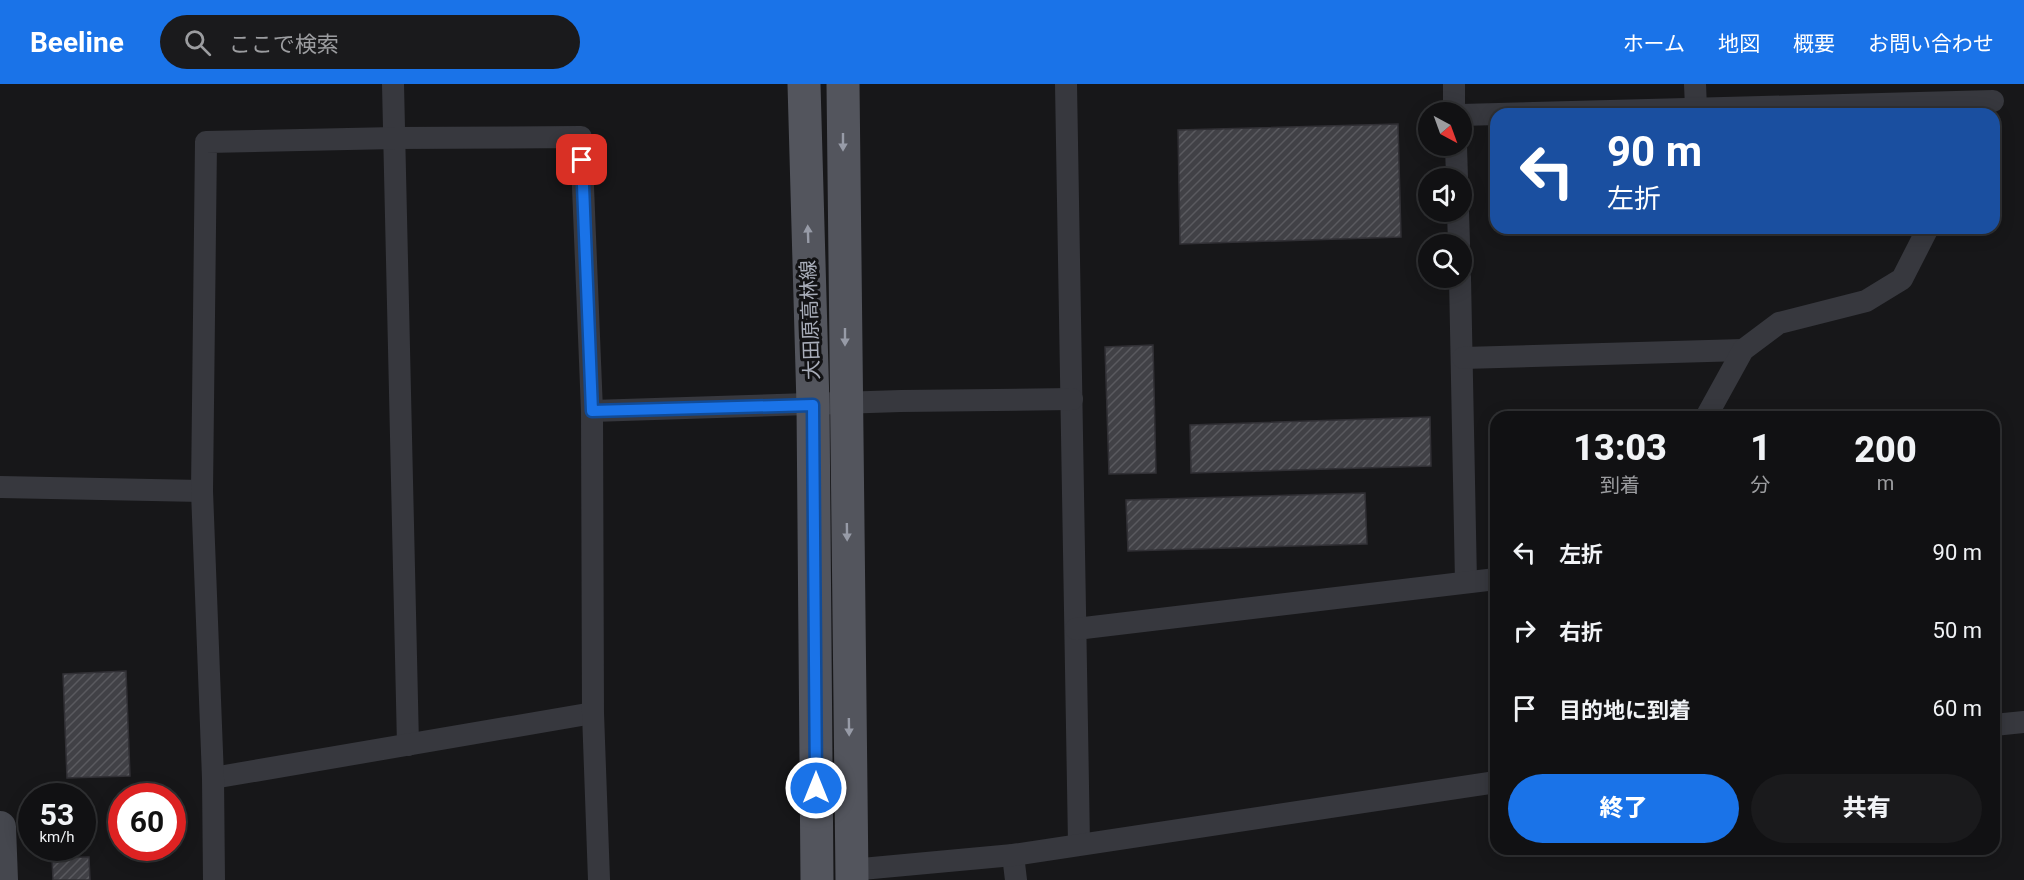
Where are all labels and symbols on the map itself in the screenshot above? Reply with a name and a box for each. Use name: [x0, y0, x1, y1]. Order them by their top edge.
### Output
north arrow: [1418, 102, 1472, 156]
one-way arrow: [838, 133, 848, 152]
pin: [556, 134, 607, 185]
one-way arrow: [803, 224, 813, 243]
street label: 大田原高林線: [796, 260, 824, 380]
one-way arrow: [840, 328, 850, 347]
one-way arrow: [842, 523, 852, 542]
one-way arrow: [845, 718, 854, 737]
position arrow: [784, 756, 848, 820]
speed limit sign: 60: [108, 783, 186, 861]

